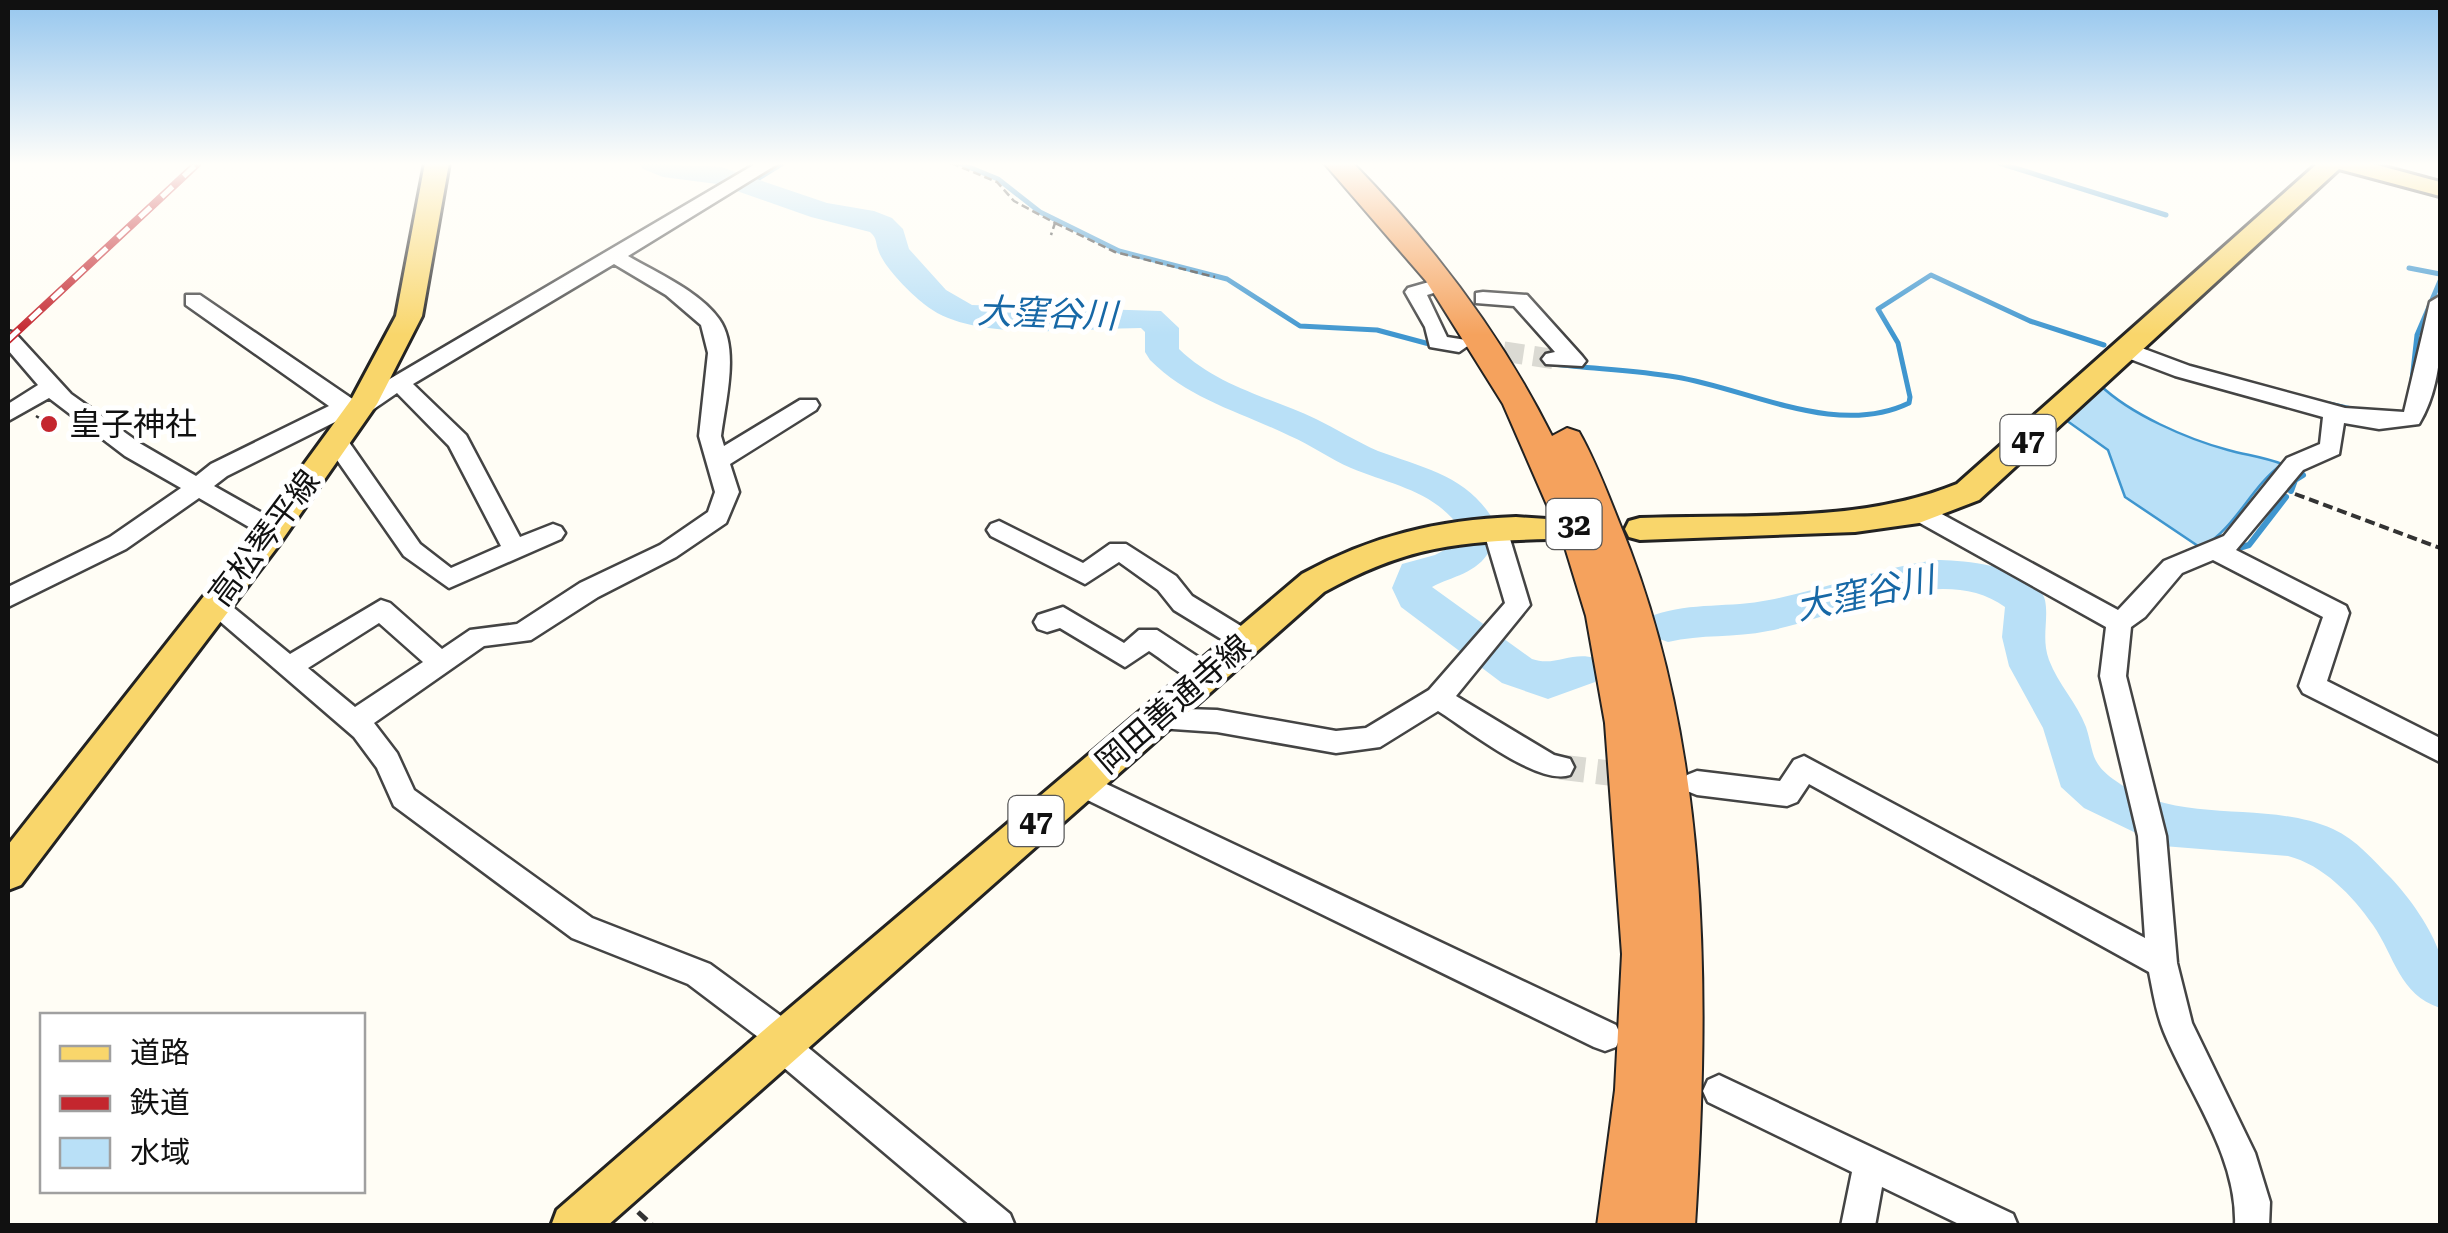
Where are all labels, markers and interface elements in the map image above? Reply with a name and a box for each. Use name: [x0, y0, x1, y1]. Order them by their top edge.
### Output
water label: 大窪谷川: [976, 291, 1122, 337]
place label: 皇子神社: [69, 405, 197, 443]
marker: 皇子神社: [38, 413, 60, 435]
road number: 47: [2000, 415, 2056, 465]
street label: 高松琴平線: [201, 463, 327, 613]
road number: 32: [1546, 499, 1602, 549]
water label: 大窪谷川: [1792, 559, 1942, 629]
street label: 岡田善通寺線: [1088, 627, 1258, 781]
road number: 47: [1008, 796, 1064, 846]
legend: [40, 1013, 365, 1193]
text: 道路: [130, 1035, 190, 1070]
text: 鉄道: [130, 1085, 190, 1120]
text: 水域: [130, 1135, 190, 1170]

